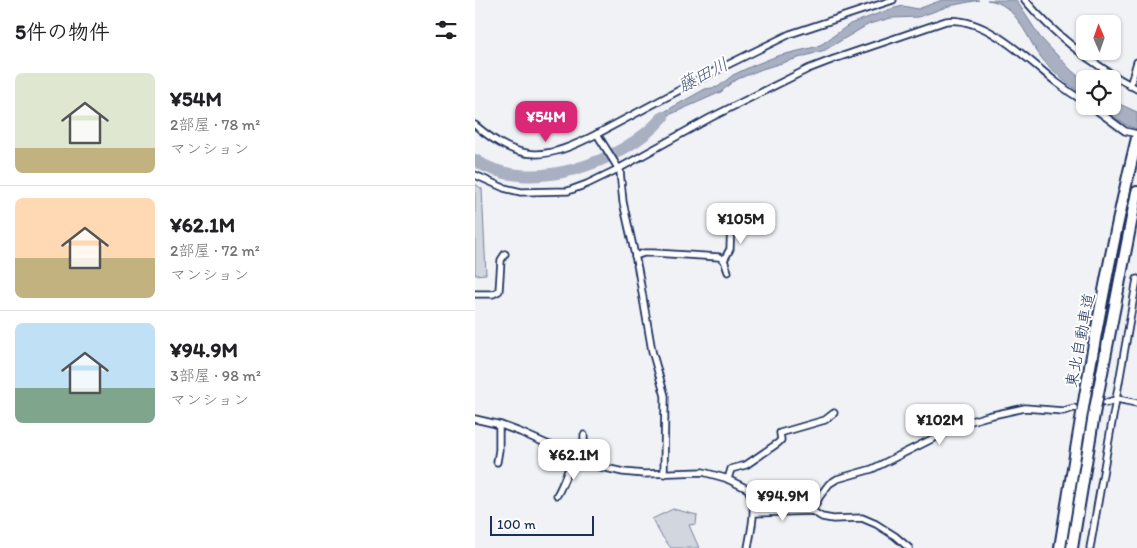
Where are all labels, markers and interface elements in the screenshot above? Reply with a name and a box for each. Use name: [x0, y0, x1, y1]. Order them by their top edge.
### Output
north arrow: [1076, 15, 1121, 60]
map controls: [1076, 15, 1121, 115]
icon: filters: [432, 16, 460, 44]
text: 5件の物件: [15, 19, 110, 44]
water label: 藤田川: [674, 53, 732, 97]
button: locate: [1076, 70, 1121, 115]
text: ¥54M: [170, 86, 222, 111]
icon: home: [55, 93, 115, 153]
pin: ¥54M: [516, 100, 576, 143]
text: ¥54M: [526, 107, 566, 126]
text: 2部屋 · 78 m²: [170, 115, 260, 134]
text: マンション: [170, 139, 249, 158]
pin: ¥105M: [706, 202, 776, 245]
text: ¥105M: [717, 209, 765, 228]
text: ¥62.1M: [170, 212, 235, 237]
icon: home: [55, 218, 115, 278]
text: 2部屋 · 72 m²: [170, 241, 260, 260]
text: マンション: [170, 265, 249, 284]
street label: 東北自動車道: [1062, 291, 1098, 389]
text: ¥94.9M: [170, 337, 238, 362]
icon: home: [55, 343, 115, 403]
text: 3部屋 · 98 m²: [170, 366, 261, 385]
text: マンション: [170, 390, 249, 409]
pin: ¥102M: [905, 404, 975, 446]
text: ¥102M: [916, 410, 964, 429]
pin: ¥62.1M: [533, 438, 615, 481]
text: ¥62.1M: [549, 445, 599, 464]
pin: ¥94.9M: [742, 480, 824, 522]
text: ¥94.9M: [757, 486, 809, 505]
scale bar: [490, 513, 594, 536]
text: 100 m: [497, 516, 536, 533]

